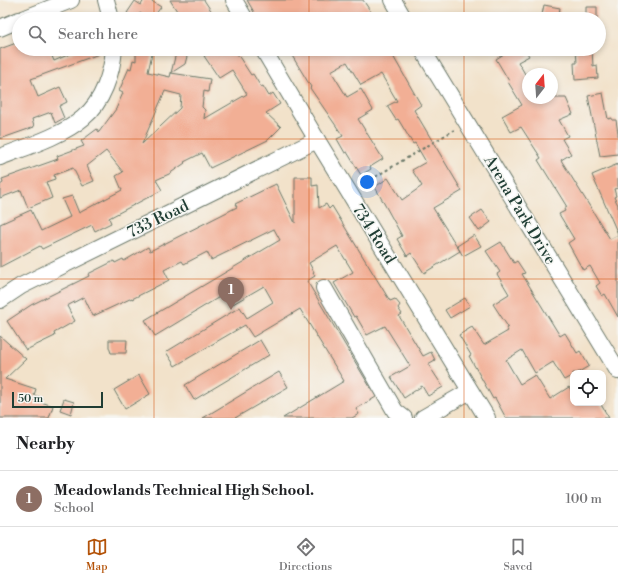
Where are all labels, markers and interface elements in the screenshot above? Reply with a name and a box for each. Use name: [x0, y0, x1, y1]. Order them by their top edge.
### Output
search box: [12, 12, 606, 56]
icon: search: [26, 23, 48, 45]
text: Search here: [58, 25, 138, 44]
north arrow: [522, 68, 558, 104]
street label: Arena Park Drive: [479, 151, 561, 268]
your location: [357, 172, 377, 192]
street label: 733 Road: [124, 196, 192, 242]
street label: 734 Road: [348, 200, 400, 268]
pin: 1: [218, 277, 244, 310]
map controls: [570, 370, 606, 406]
button: locate: [570, 370, 606, 406]
scale bar: [12, 390, 103, 409]
text: 50 m: [18, 392, 43, 406]
text: Nearby: [16, 433, 75, 455]
text: Meadowlands Technical High School.: [54, 481, 314, 500]
text: 1: [26, 491, 32, 507]
text: 100 m: [566, 491, 602, 507]
text: School: [54, 500, 94, 516]
tab: Map: [86, 536, 108, 574]
tab: Directions: [279, 536, 332, 574]
tab: Saved: [503, 536, 532, 574]

